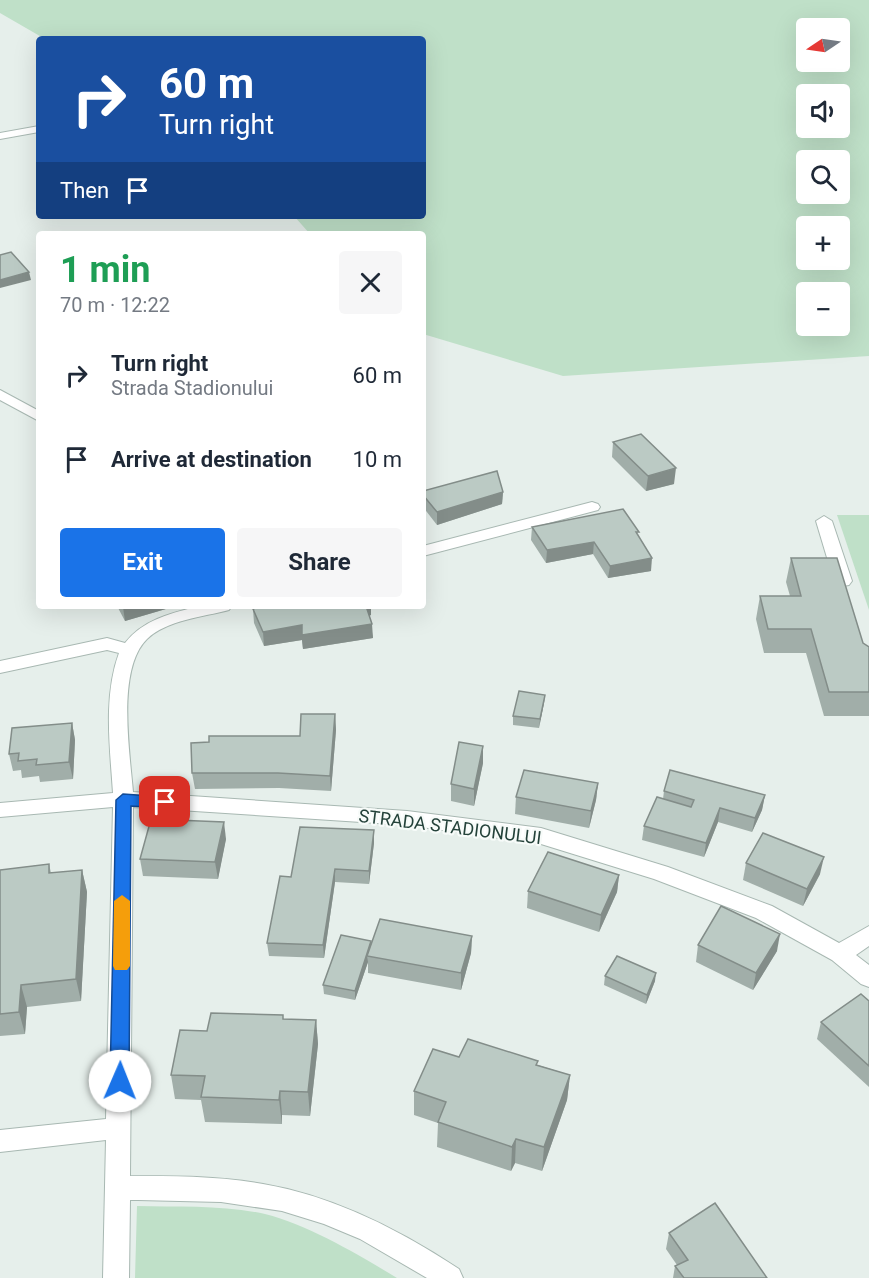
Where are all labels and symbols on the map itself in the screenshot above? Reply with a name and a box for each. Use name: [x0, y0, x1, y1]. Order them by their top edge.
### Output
north arrow: [796, 18, 850, 72]
pin: [139, 776, 190, 827]
street label: STRADA STADIONULUI: [357, 805, 543, 848]
position arrow: [88, 1049, 152, 1113]

